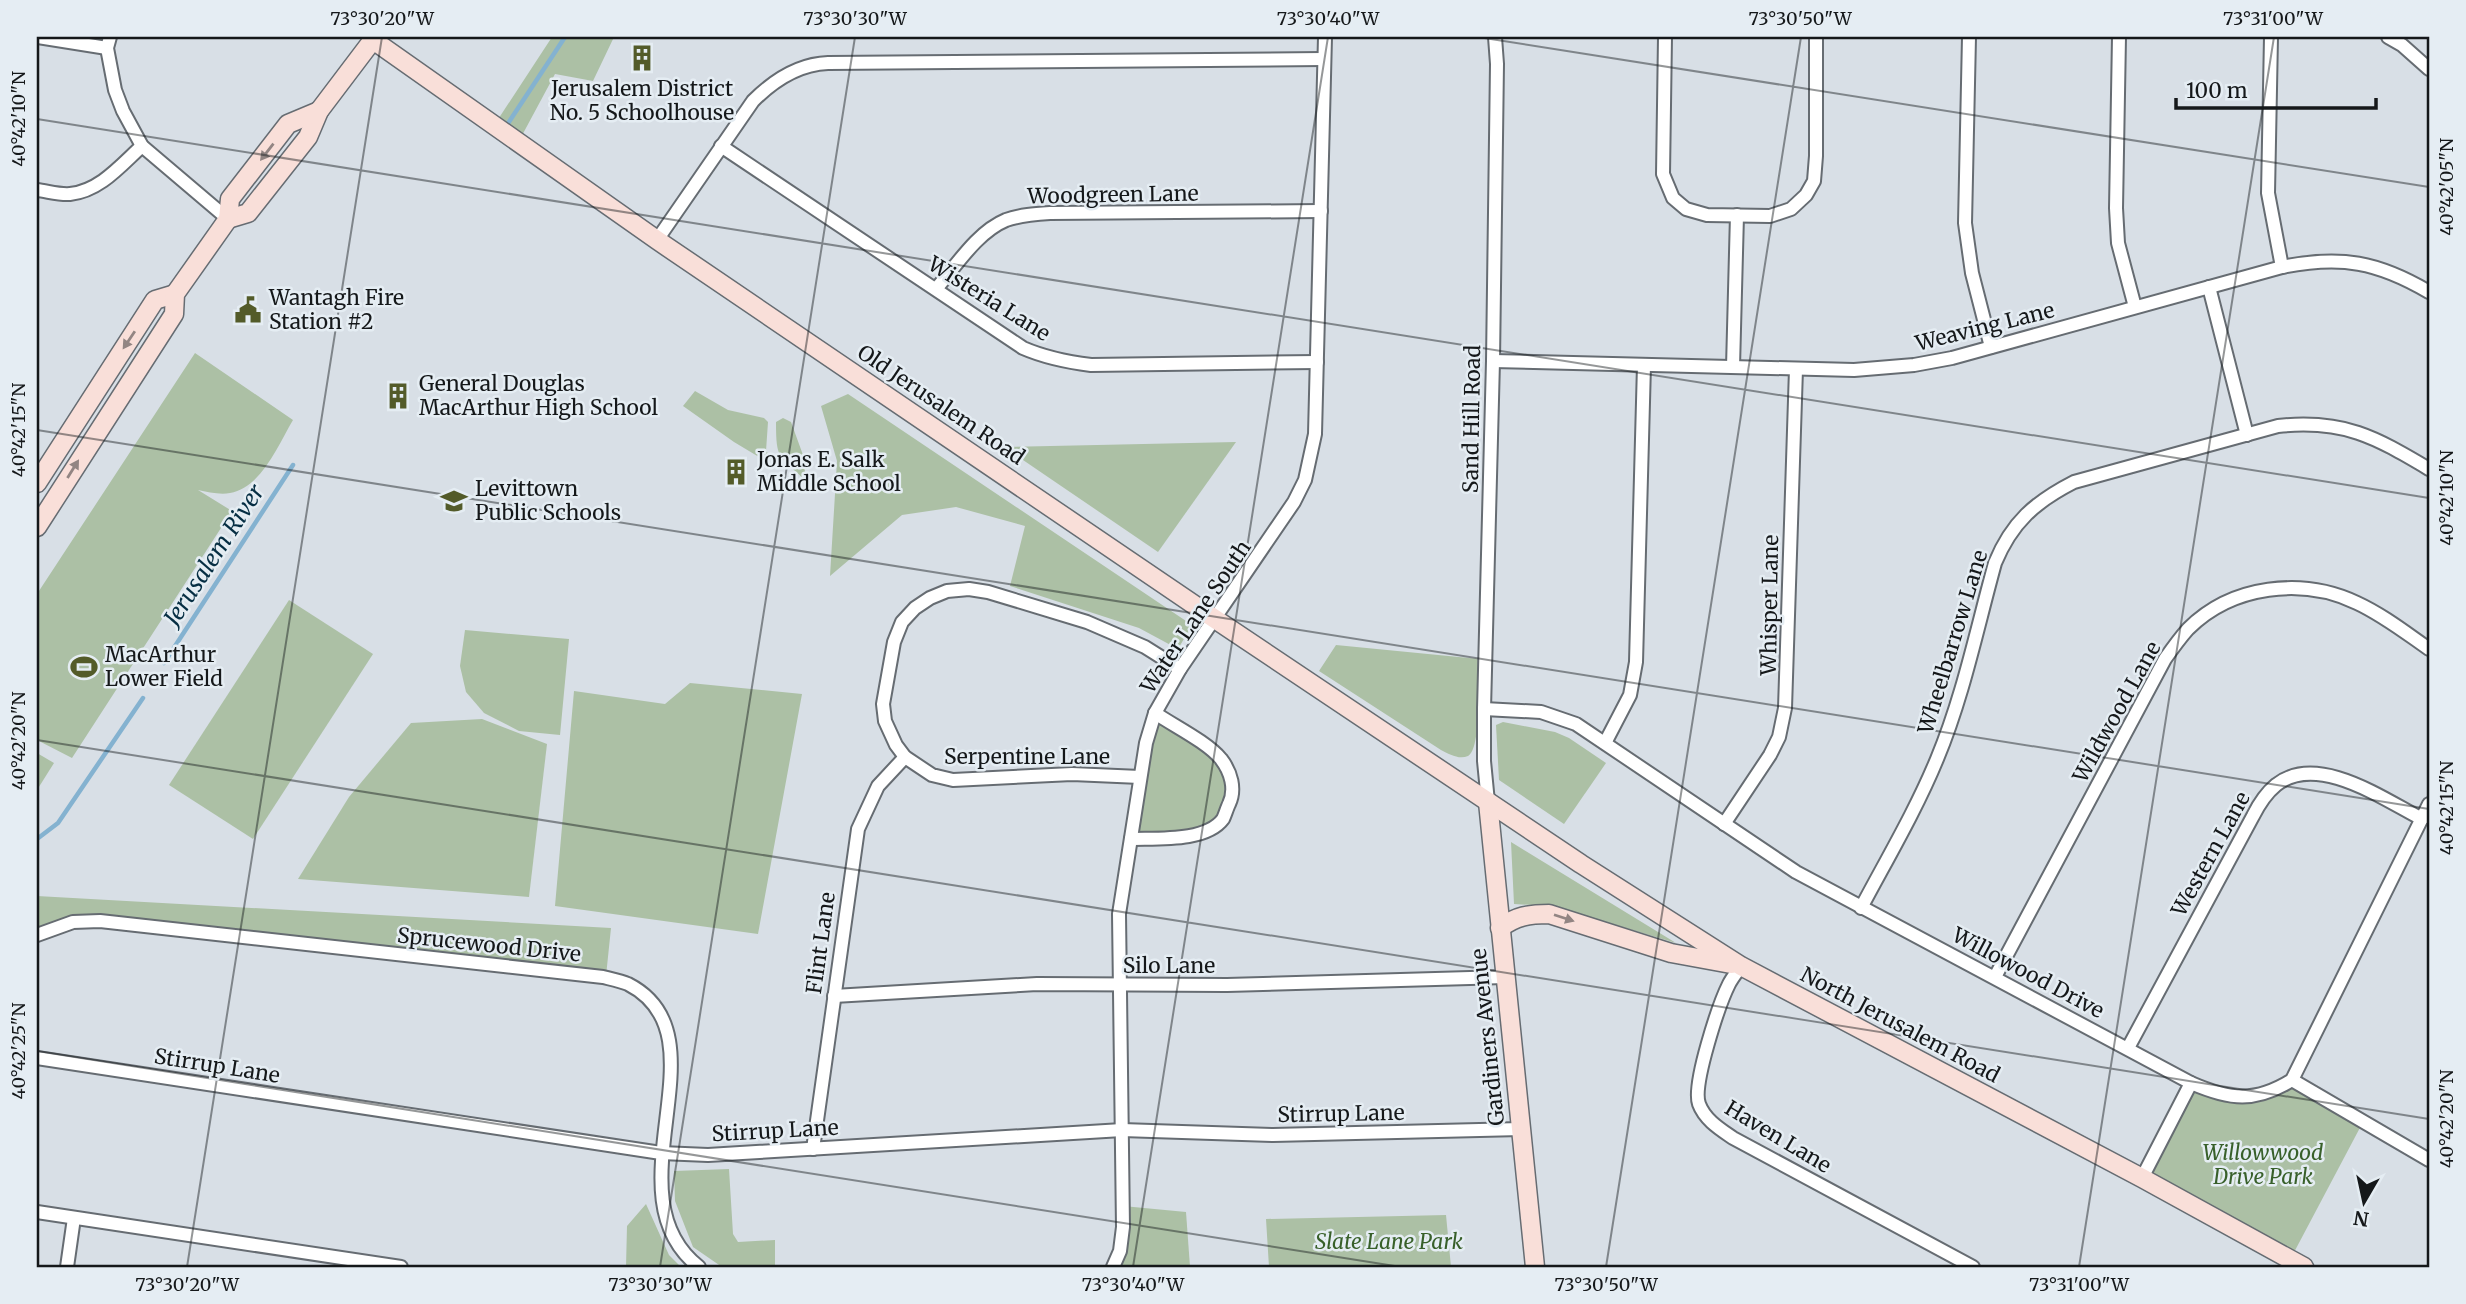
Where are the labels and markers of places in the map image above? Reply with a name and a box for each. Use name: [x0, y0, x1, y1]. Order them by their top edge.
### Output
building icon: Jerusalem District No. 5 Schoolhouse: [627, 43, 657, 73]
place label: Jerusalem District No. 5 Schoolhouse: [550, 75, 734, 126]
place label: Wantagh Fire Station #2: [268, 284, 404, 335]
public building icon: Wantagh Fire Station #2: [233, 295, 263, 325]
place label: General Douglas MacArthur High School: [419, 370, 659, 421]
building icon: General Douglas MacArthur High School: [383, 381, 413, 411]
place label: Jonas E. Salk Middle School: [756, 446, 901, 497]
building icon: Jonas E. Salk Middle School: [721, 457, 751, 487]
place label: Levittown Public Schools: [475, 475, 621, 526]
school or university icon: Levittown Public Schools: [439, 486, 469, 516]
place label: MacArthur Lower Field: [105, 641, 223, 692]
sports icon: MacArthur Lower Field: [69, 652, 99, 682]

